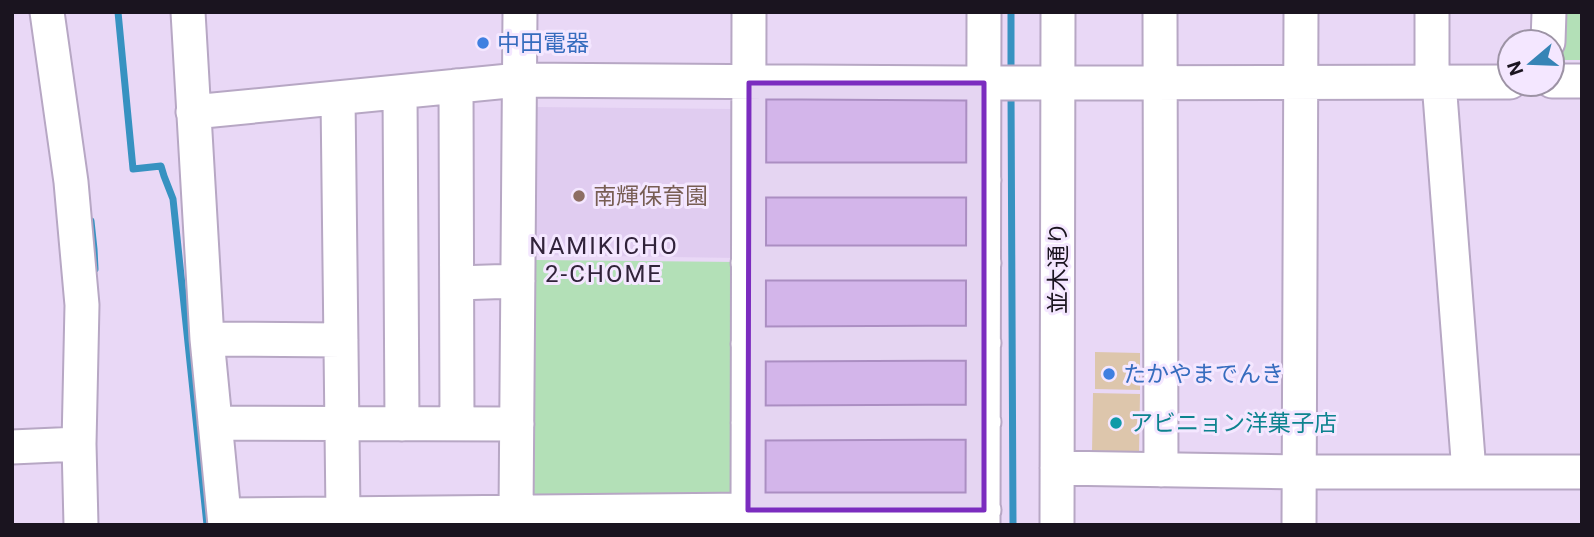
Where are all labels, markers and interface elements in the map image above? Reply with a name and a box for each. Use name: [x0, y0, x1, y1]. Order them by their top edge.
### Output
north arrow: [1496, 28, 1566, 98]
place label: 中田電器: [497, 30, 589, 57]
marker: 中田電器: [475, 35, 491, 51]
text: N: [1502, 58, 1528, 78]
place label: 南輝保育園: [593, 183, 708, 210]
marker: 南輝保育園: [571, 188, 587, 204]
street label: 並木通り: [1045, 222, 1072, 314]
district label: NAMIKICHO 2-CHOME: [529, 232, 679, 288]
place label: たかやまでんき: [1123, 361, 1284, 388]
marker: たかやまでんき: [1101, 366, 1117, 382]
place label: アビニョン洋菓子店: [1130, 410, 1337, 437]
marker: アビニョン洋菓子店: [1108, 415, 1124, 431]

